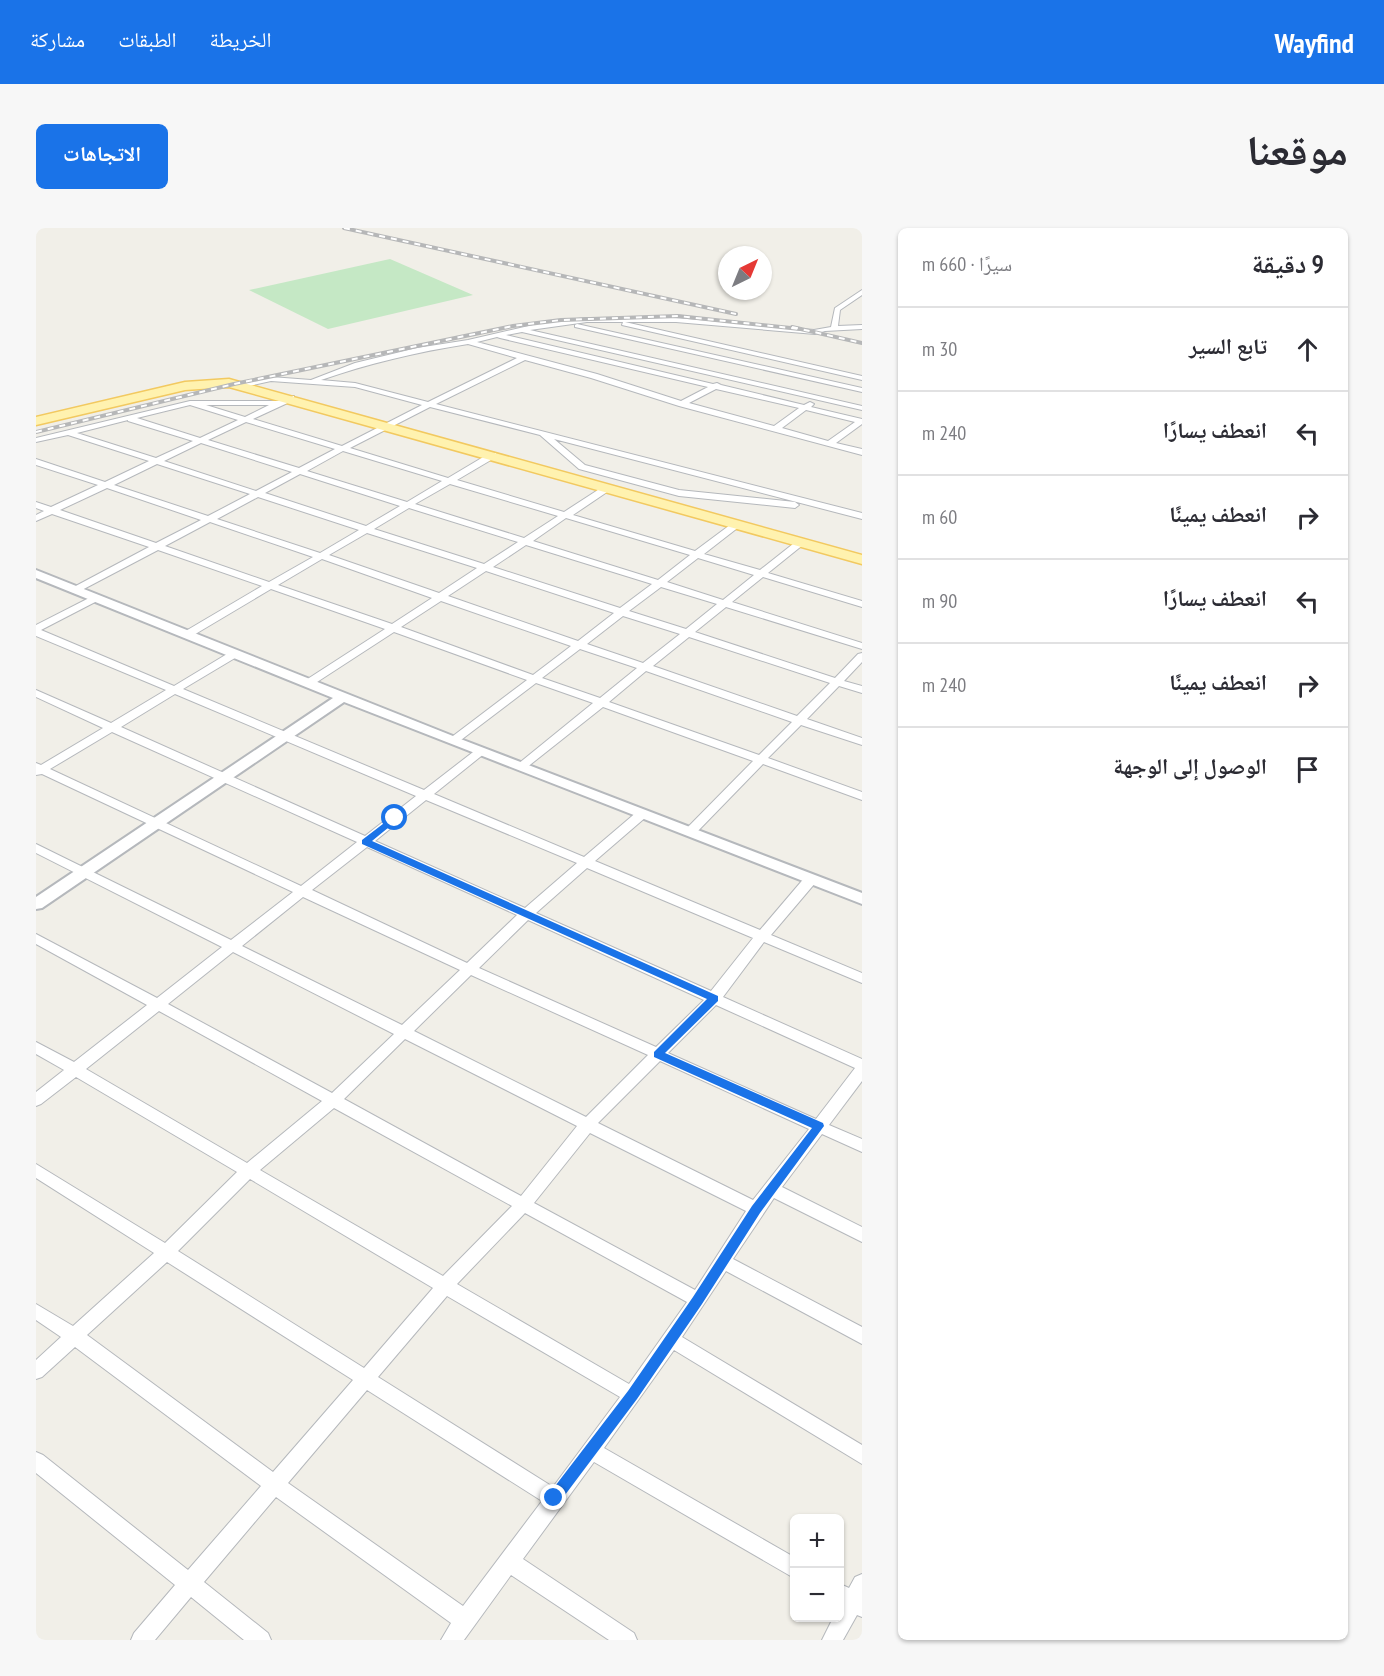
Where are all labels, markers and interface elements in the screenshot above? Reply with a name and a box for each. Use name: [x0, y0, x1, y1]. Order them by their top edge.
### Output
text: Wayfind: [1274, 24, 1354, 61]
text: مشاركة: [30, 26, 85, 53]
text: الطبقات: [118, 26, 177, 53]
text: الخريطة: [210, 26, 271, 53]
text: موقعنا: [1247, 122, 1348, 177]
button: الاتجاهات: [36, 124, 168, 189]
north arrow: [718, 246, 772, 300]
text: 9 دقيقة: [1252, 247, 1324, 280]
text: سيرًا · 660 m: [922, 251, 1012, 277]
text: تابع السير: [1189, 332, 1267, 360]
icon: ahead: [1291, 333, 1324, 366]
text: 30 m: [922, 336, 957, 362]
text: انعطف يسارًا: [1163, 416, 1267, 444]
icon: left: [1291, 417, 1324, 450]
text: 240 m: [922, 420, 966, 446]
text: انعطف يمينًا: [1169, 500, 1267, 528]
icon: right: [1291, 501, 1324, 534]
text: 60 m: [922, 504, 957, 530]
text: انعطف يسارًا: [1163, 584, 1267, 612]
icon: left: [1291, 585, 1324, 618]
text: 90 m: [922, 588, 957, 614]
text: انعطف يمينًا: [1169, 668, 1267, 696]
icon: right: [1291, 669, 1324, 702]
text: 240 m: [922, 672, 966, 698]
text: الوصول إلى الوجهة: [1113, 752, 1267, 780]
icon: arrive: [1291, 753, 1324, 786]
route start: [381, 804, 407, 830]
route end: [540, 1484, 566, 1510]
map controls: [790, 1514, 844, 1622]
button: +: [790, 1514, 844, 1568]
button: −: [790, 1568, 844, 1622]

